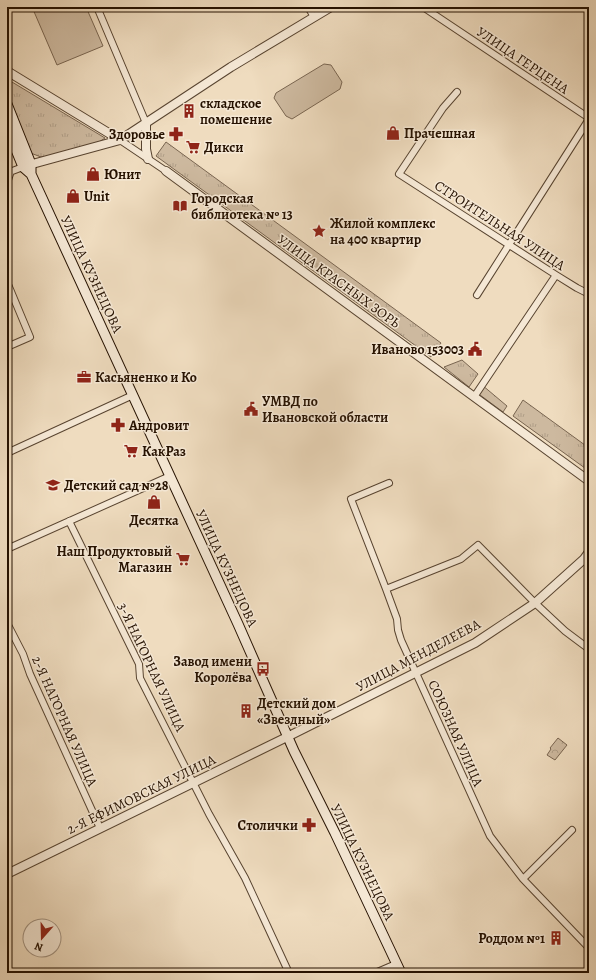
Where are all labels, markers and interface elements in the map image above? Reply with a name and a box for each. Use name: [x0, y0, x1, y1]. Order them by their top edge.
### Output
street label: УЛИЦА ГЕРЦЕНА: [473, 22, 573, 99]
place label: складское помешение: [200, 94, 273, 129]
building icon: складское помешение: [181, 103, 197, 119]
place label: Прачешная: [404, 124, 475, 143]
place label: Здоровье: [109, 125, 166, 144]
shop icon: Прачешная: [385, 125, 401, 141]
pharmacy icon: Здоровье: [168, 126, 184, 142]
place label: Дикси: [204, 138, 244, 157]
supermarket icon: Дикси: [185, 139, 201, 155]
place label: Юнит: [104, 165, 142, 184]
shop icon: Юнит: [85, 166, 101, 182]
street label: СТРОИТЕЛЬНАЯ УЛИЦА: [431, 176, 569, 275]
place label: Unit: [84, 187, 110, 206]
shop icon: Unit: [65, 188, 81, 204]
place label: Городская библиотека № 13: [191, 189, 293, 224]
library icon: Городская библиотека № 13: [172, 198, 188, 214]
street label: УЛИЦА КУЗНЕЦОВА: [56, 212, 127, 337]
place label: Жилой комплекс на 400 квартир: [330, 214, 436, 249]
place icon: Жилой комплекс на 400 квартир: [311, 223, 327, 239]
street label: УЛИЦА КРАСНЫХ ЗОРЬ: [273, 230, 404, 333]
place label: Иваново 153003: [371, 340, 464, 359]
public building icon: Иваново 153003: [467, 341, 483, 357]
place label: Касьяненко и Ко: [95, 368, 197, 387]
office icon: Касьяненко и Ко: [76, 369, 92, 385]
place label: УМВД по Ивановской области: [262, 392, 388, 427]
public building icon: УМВД по Ивановской области: [243, 401, 259, 417]
place label: Андровит: [128, 416, 190, 435]
pharmacy icon: Андровит: [110, 417, 126, 433]
place label: КакРаз: [142, 442, 186, 461]
supermarket icon: КакРаз: [123, 443, 139, 459]
place label: Детский сад №28: [64, 476, 169, 495]
school or university icon: Детский сад №28: [45, 477, 61, 493]
shop icon: Десятка: [146, 494, 162, 510]
street label: УЛИЦА КУЗНЕЦОВА: [191, 506, 262, 631]
place label: Десятка: [129, 511, 179, 530]
place label: Наш Продуктовый Магазин: [56, 542, 172, 577]
supermarket icon: Наш Продуктовый Магазин: [175, 551, 191, 567]
street label: 3-Я НАГОРНАЯ УЛИЦА: [113, 600, 190, 736]
street label: УЛИЦА МЕНДЕЛЕЕВА: [353, 614, 484, 696]
place label: Завод имени Королёва: [173, 652, 252, 687]
street label: 2-Я НАГОРНАЯ УЛИЦА: [27, 653, 102, 790]
bus stop icon: Завод имени Королёва: [255, 661, 271, 677]
street label: СОЮЗНАЯ УЛИЦА: [424, 677, 488, 790]
place label: Детский дом «Звездный»: [257, 694, 336, 729]
building icon: Детский дом «Звездный»: [238, 703, 254, 719]
street label: 2-Я ЕФИМОВСКАЯ УЛИЦА: [64, 750, 220, 839]
street label: УЛИЦА КУЗНЕЦОВА: [326, 801, 399, 924]
place label: Столички: [238, 816, 298, 835]
pharmacy icon: Столички: [301, 817, 317, 833]
north arrow: [22, 918, 62, 958]
place label: Роддом №1: [478, 929, 545, 948]
building icon: Роддом №1: [548, 930, 564, 946]
text: N: [32, 939, 45, 955]

